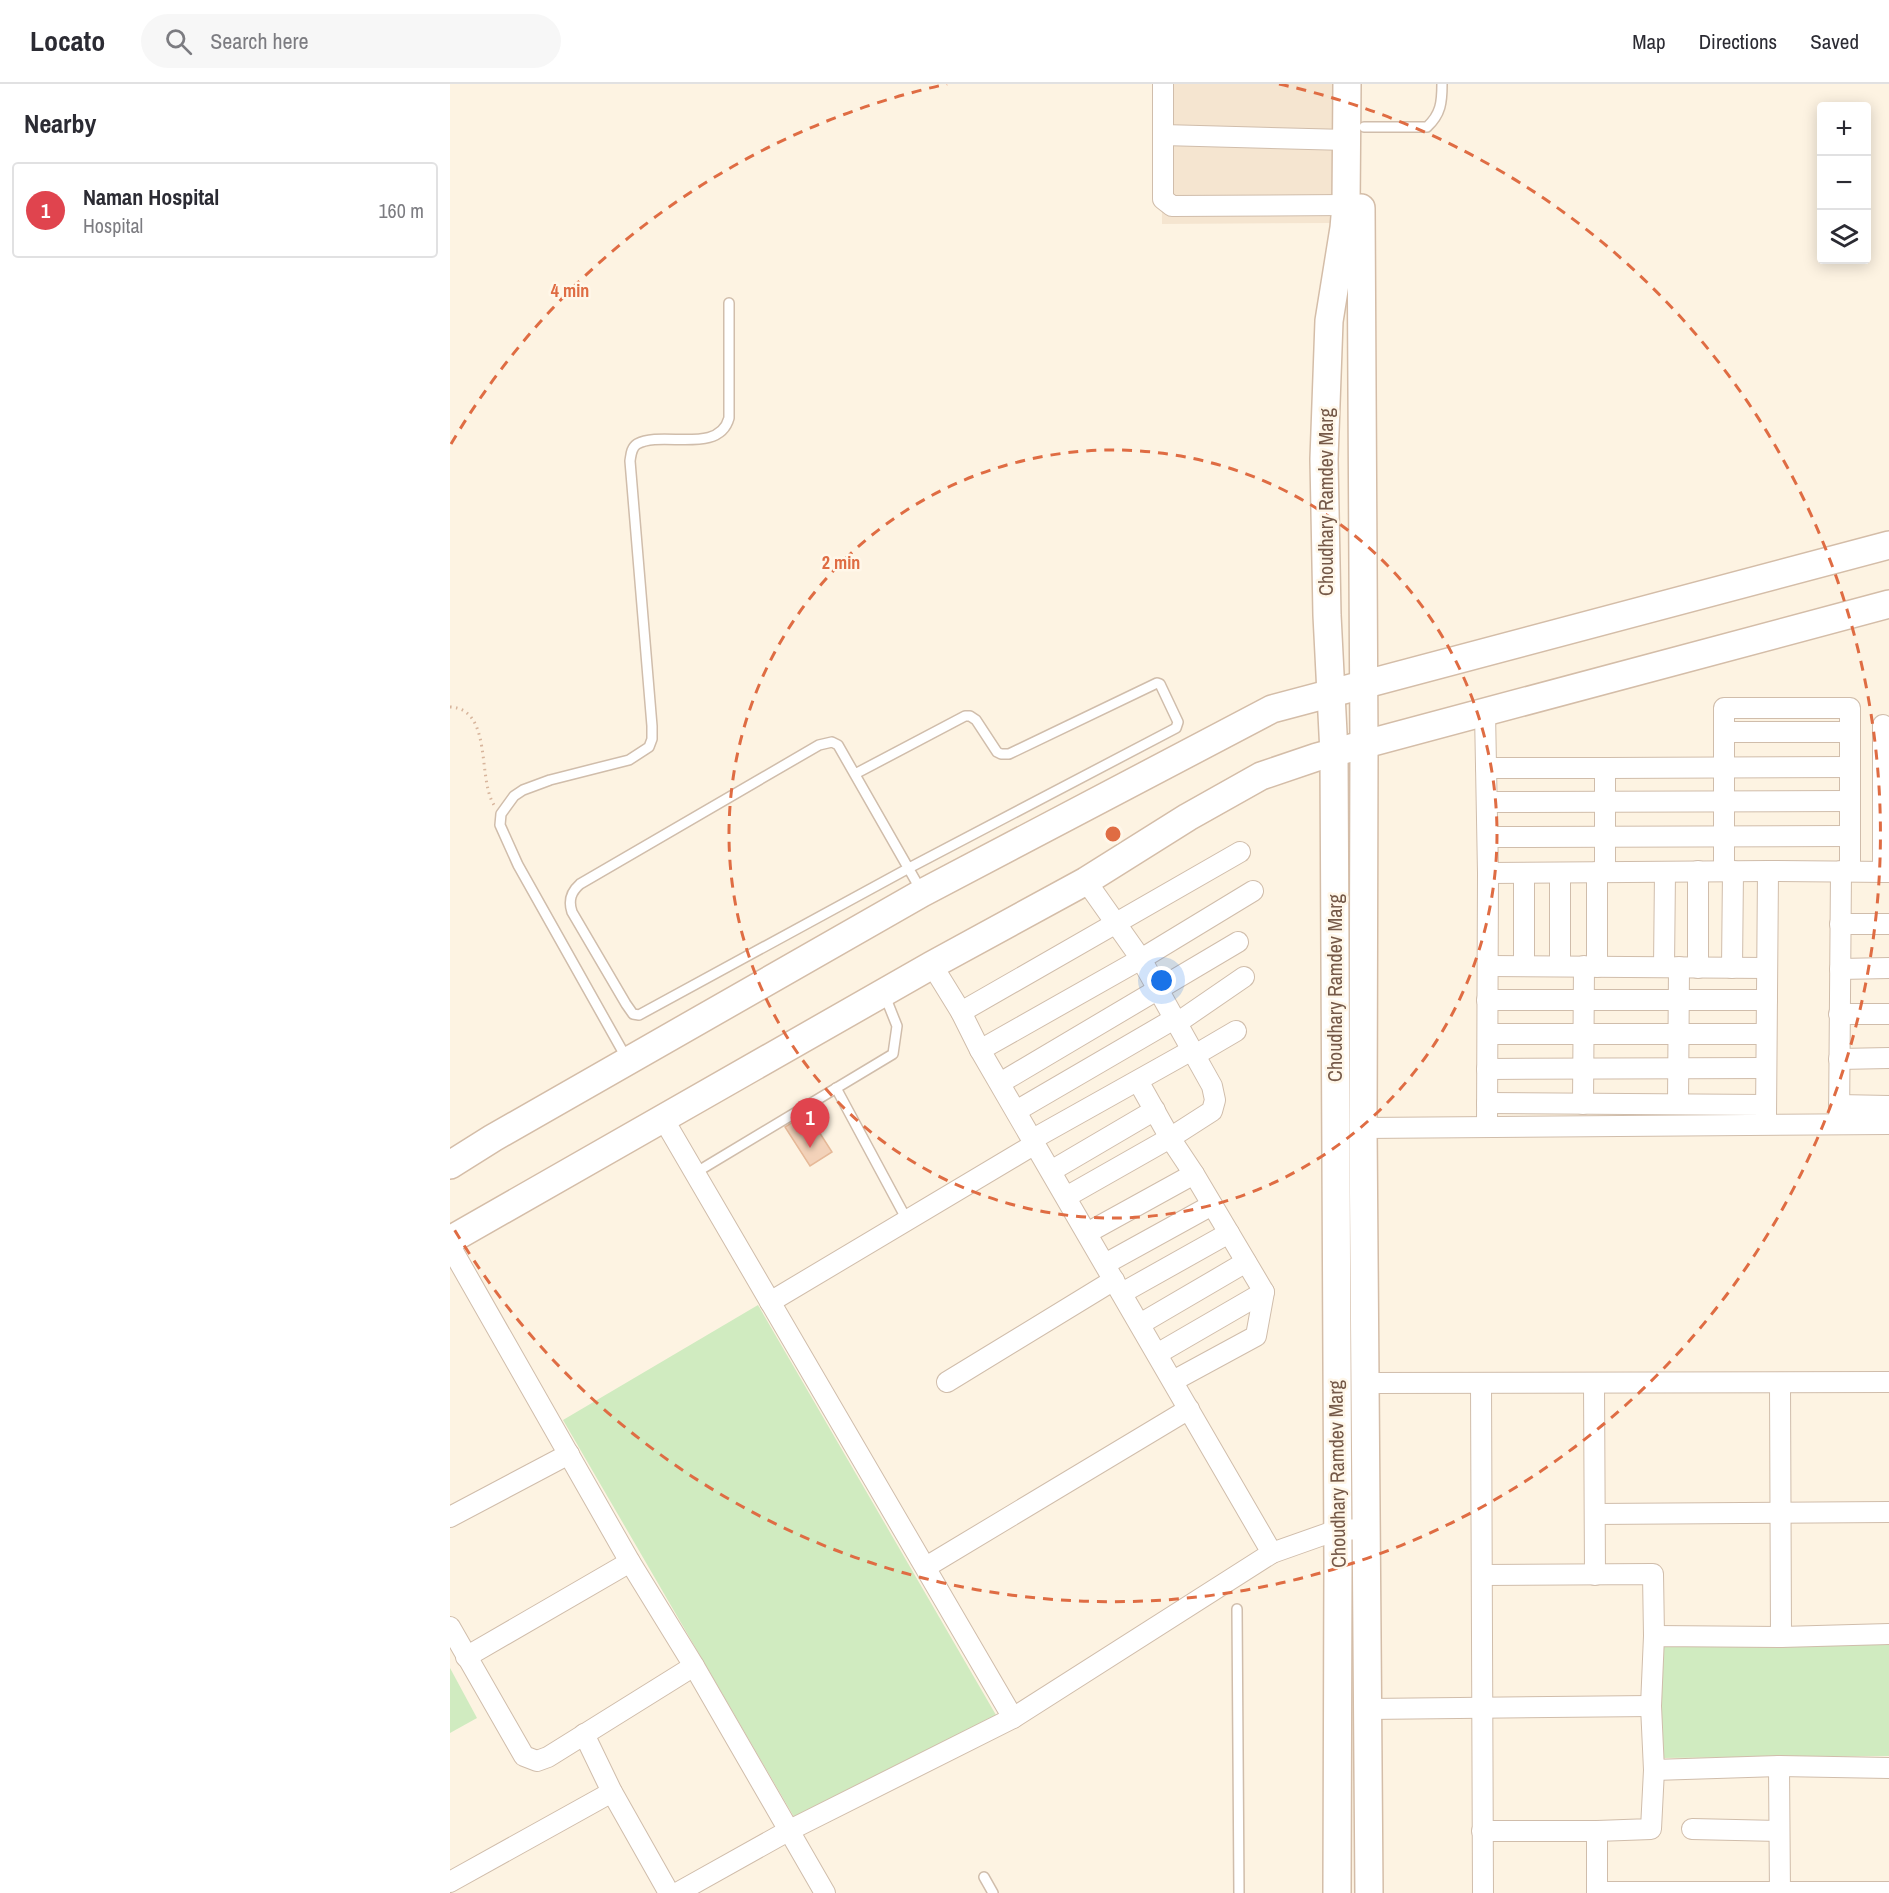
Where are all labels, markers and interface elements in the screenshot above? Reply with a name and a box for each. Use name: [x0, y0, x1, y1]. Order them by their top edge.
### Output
search box: [141, 14, 561, 68]
text: Locato: [30, 22, 105, 60]
icon: search: [162, 25, 195, 58]
text: Search here: [210, 26, 309, 56]
text: Map: [1632, 27, 1666, 56]
text: Directions: [1699, 27, 1777, 56]
text: Saved: [1810, 27, 1859, 56]
map controls: [1817, 102, 1871, 264]
button: +: [1817, 102, 1871, 156]
text: Nearby: [24, 106, 96, 141]
button: −: [1817, 156, 1871, 210]
text: Naman Hospital: [83, 182, 219, 212]
text: 1: [41, 197, 50, 224]
text: 160 m: [378, 197, 424, 224]
button: layers: [1817, 210, 1871, 264]
text: Hospital: [83, 212, 143, 239]
text: 4 min: [551, 278, 589, 303]
street label: Choudhary Ramdev Marg: [1312, 408, 1339, 596]
text: 2 min: [822, 550, 860, 575]
centre of rings: [1103, 824, 1123, 844]
street label: Choudhary Ramdev Marg: [1321, 894, 1348, 1082]
your location: [1147, 966, 1176, 995]
pin: 1: [790, 1098, 830, 1148]
street label: Choudhary Ramdev Marg: [1321, 1380, 1352, 1568]

